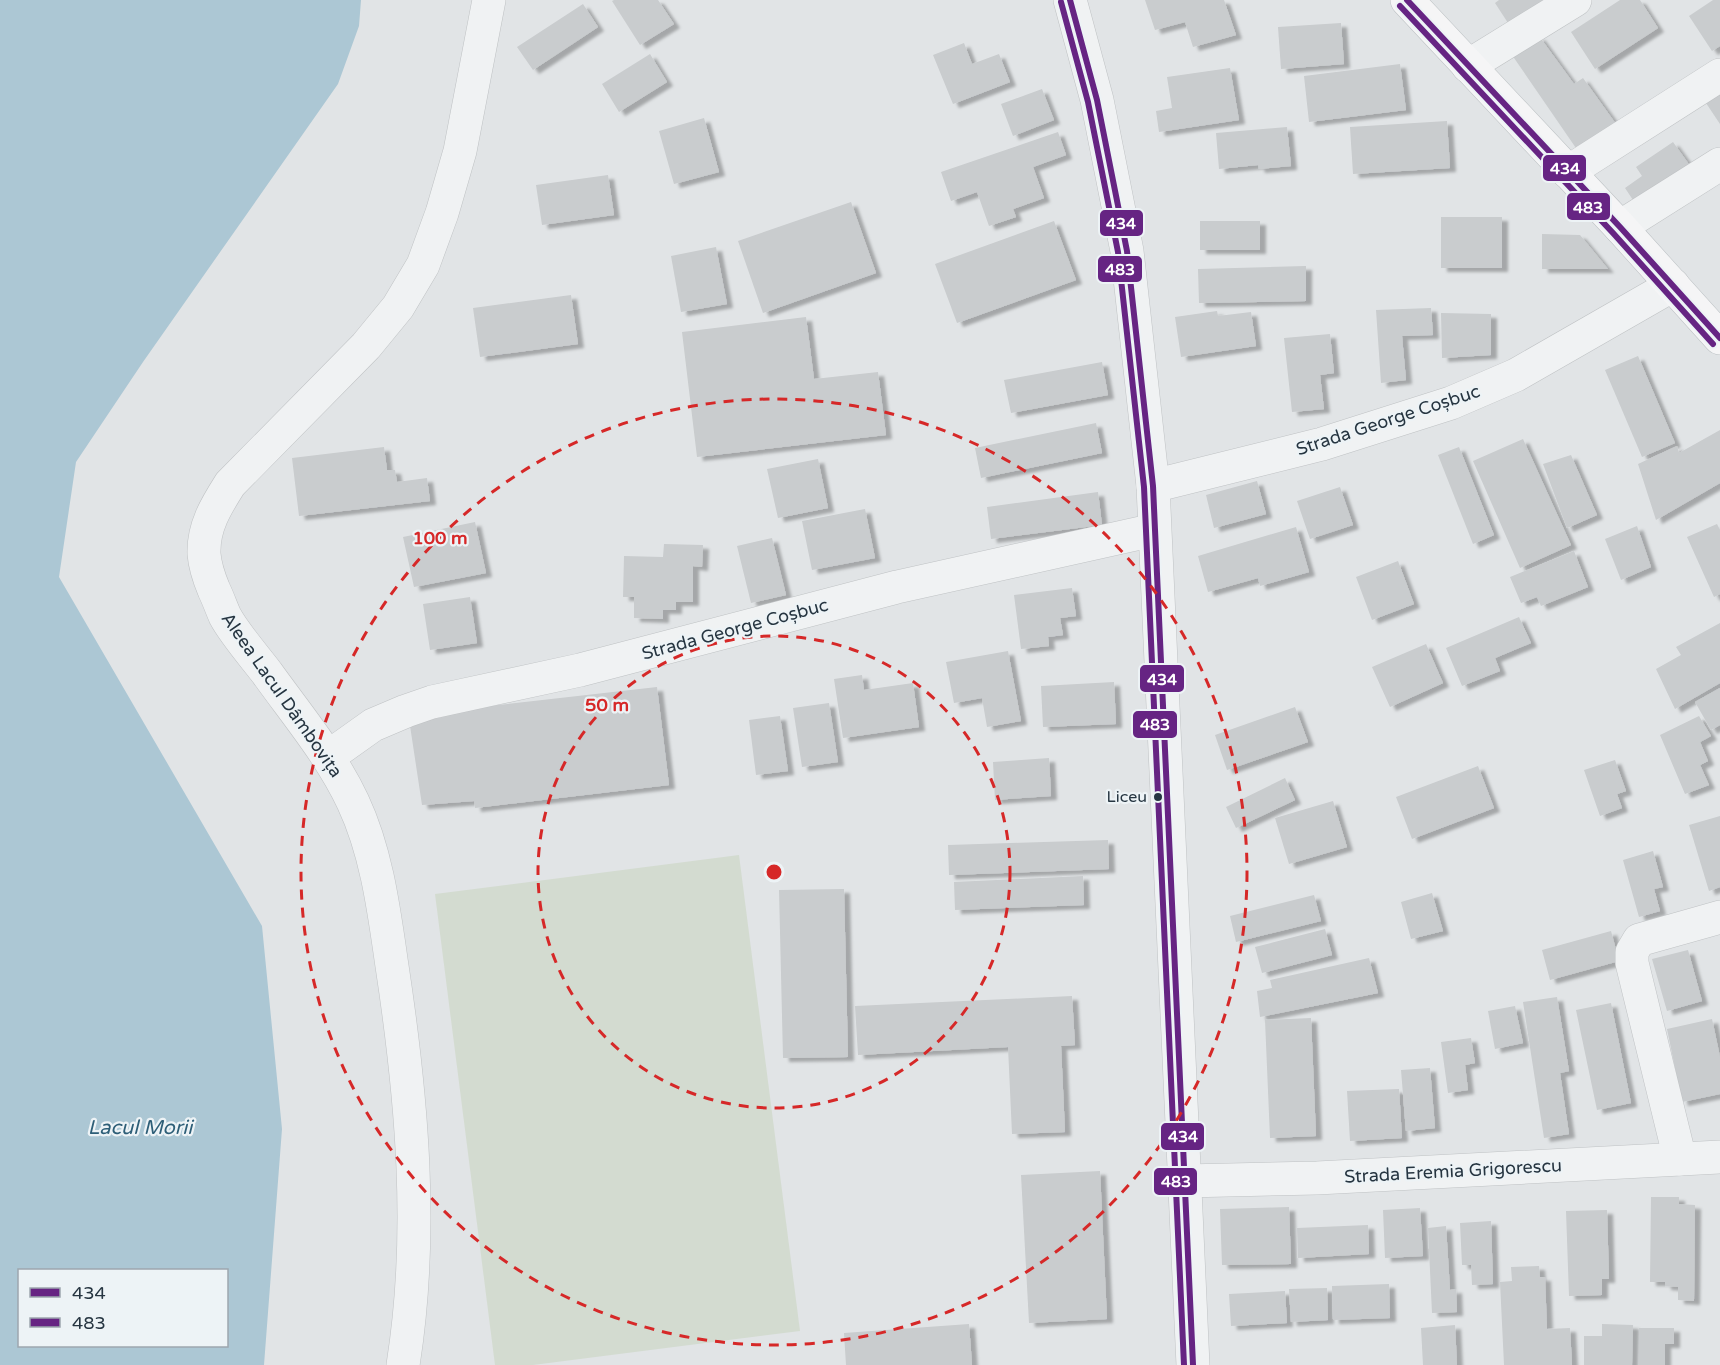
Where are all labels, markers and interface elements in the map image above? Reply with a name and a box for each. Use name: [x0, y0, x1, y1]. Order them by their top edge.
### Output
line badge: 434: [1542, 154, 1587, 182]
text: 434: [1550, 159, 1580, 179]
line badge: 483: [1566, 192, 1611, 221]
text: 483: [1573, 198, 1603, 218]
line badge: 434: [1099, 209, 1144, 237]
text: 434: [1106, 214, 1136, 234]
line badge: 483: [1097, 255, 1143, 283]
text: 483: [1105, 260, 1135, 280]
street label: Strada George Coșbuc: [1293, 380, 1483, 460]
text: 100 m: [412, 527, 468, 549]
street label: Strada George Coșbuc: [639, 594, 831, 664]
street label: Aleea Lacul Dâmbovița: [217, 608, 347, 782]
line badge: 434: [1139, 664, 1185, 693]
text: 434: [1147, 670, 1177, 690]
text: 50 m: [585, 694, 629, 716]
line badge: 483: [1132, 710, 1178, 739]
text: 483: [1140, 715, 1170, 735]
place label: Liceu: [1107, 787, 1147, 807]
marker: Liceu: [1152, 791, 1164, 803]
centre of rings: [764, 862, 784, 882]
water label: Lacul Morii: [88, 1116, 195, 1140]
line badge: 434: [1160, 1122, 1205, 1151]
text: 434: [1168, 1127, 1198, 1147]
street label: Strada Eremia Grigorescu: [1344, 1154, 1562, 1188]
line badge: 483: [1153, 1167, 1198, 1196]
text: 483: [1161, 1172, 1191, 1192]
legend: [18, 1269, 228, 1347]
text: 434: [72, 1282, 106, 1304]
text: 483: [72, 1312, 106, 1334]

